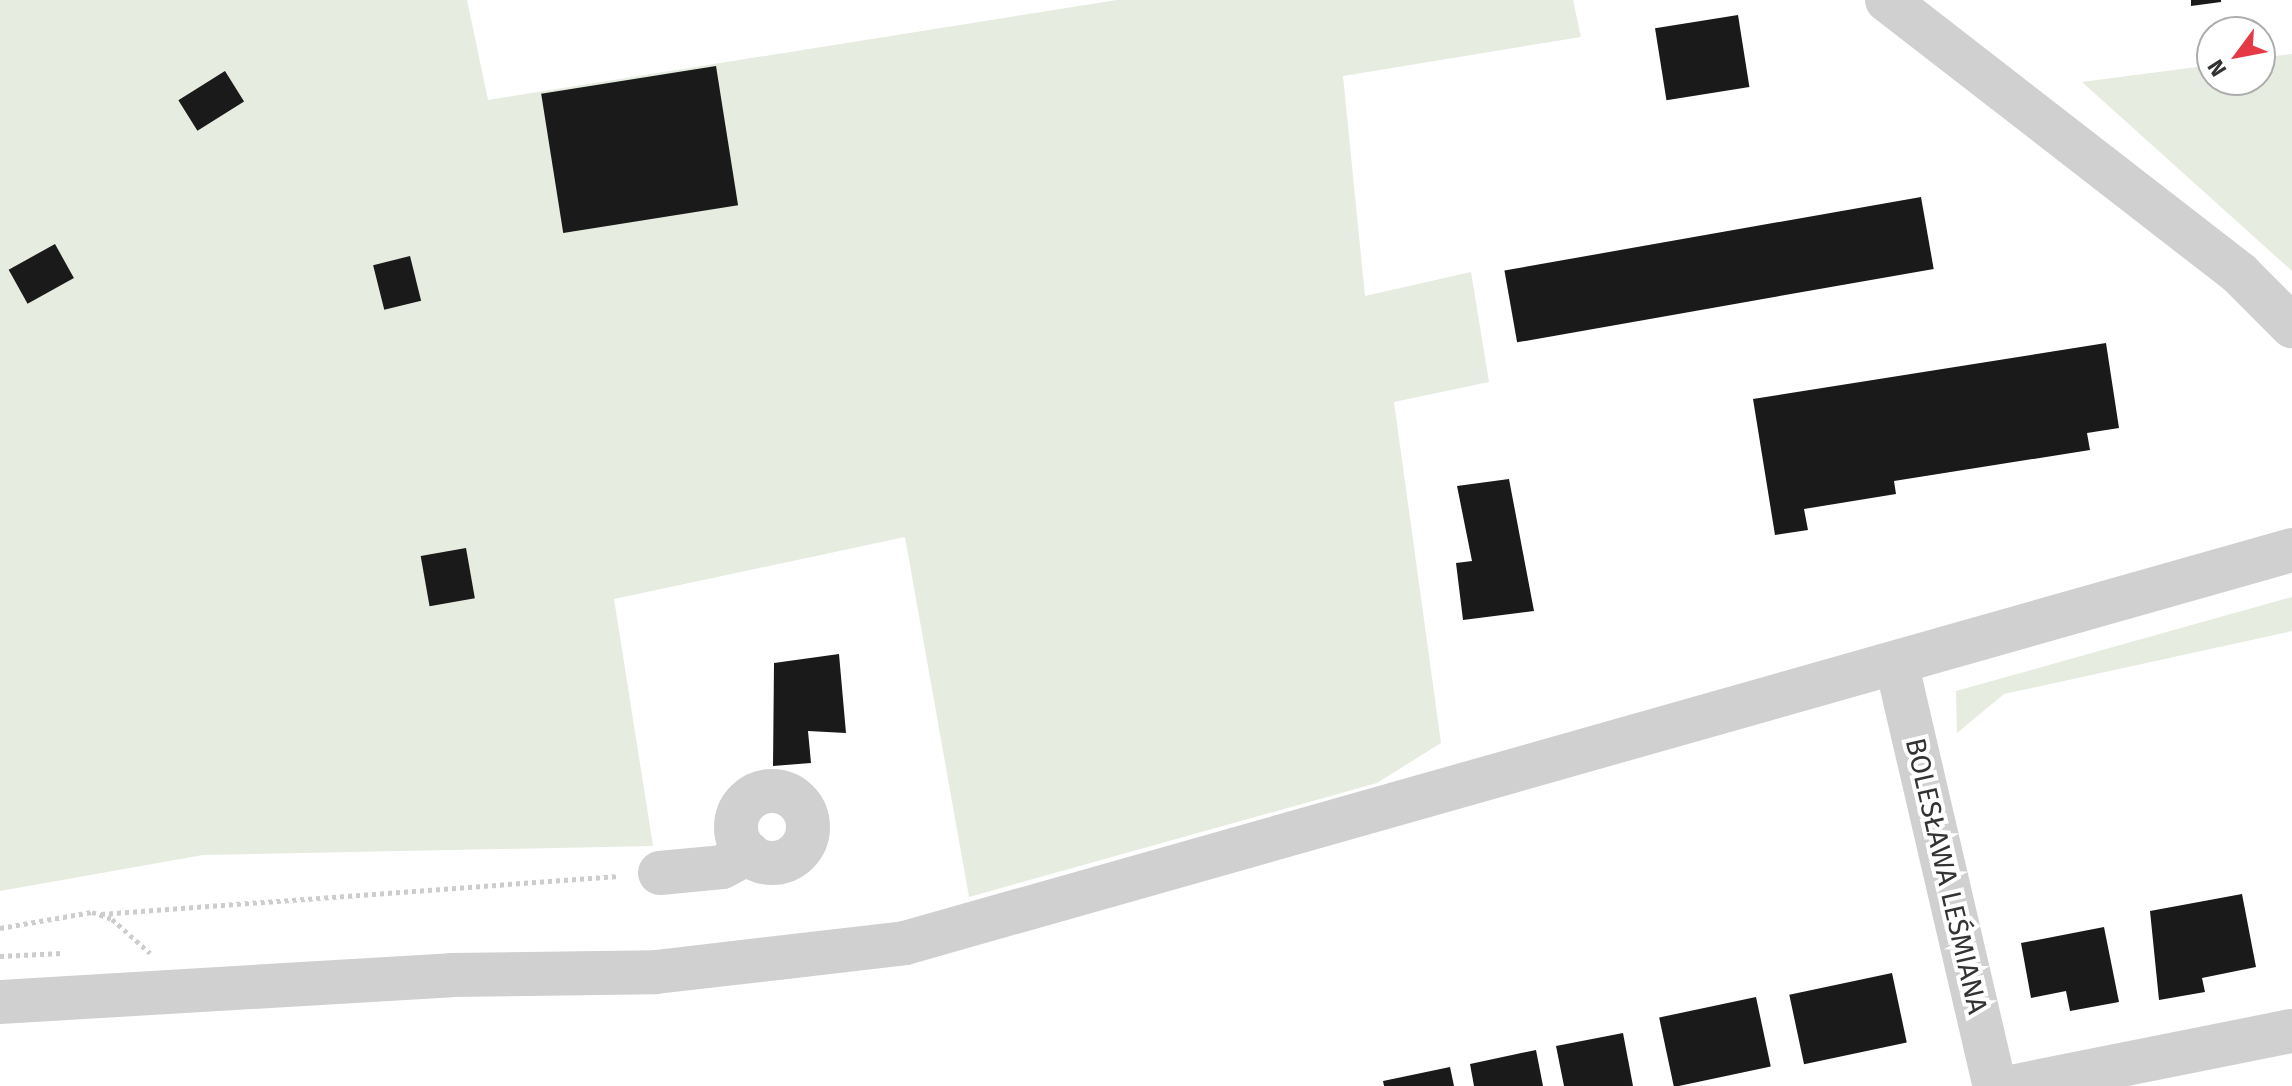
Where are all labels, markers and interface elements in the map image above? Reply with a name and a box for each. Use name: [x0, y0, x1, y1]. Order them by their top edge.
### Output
north arrow: [2196, 16, 2276, 96]
text: N: [2202, 55, 2232, 81]
street label: BOLESŁAWA LEŚMIANA: [1898, 735, 1994, 1017]

